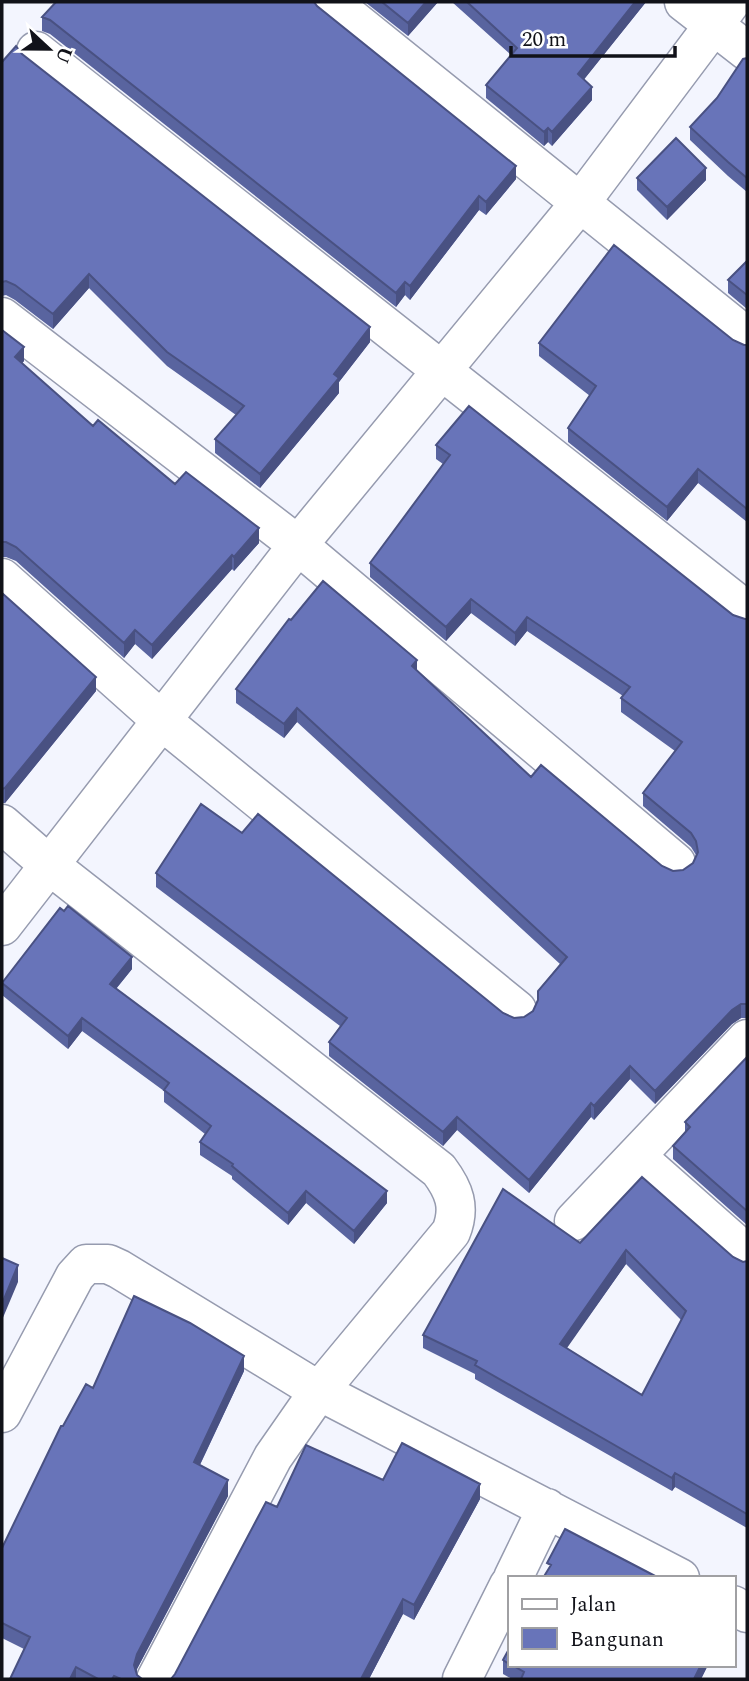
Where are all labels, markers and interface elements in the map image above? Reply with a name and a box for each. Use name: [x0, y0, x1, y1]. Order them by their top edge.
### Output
north arrow: [14, 14, 84, 84]
scale bar: [511, 14, 676, 58]
text: 20 m: [522, 24, 566, 56]
text: U: [47, 42, 80, 68]
legend: [508, 1576, 735, 1667]
text: Jalan: [570, 1589, 616, 1621]
text: Bangunan: [570, 1624, 664, 1656]

